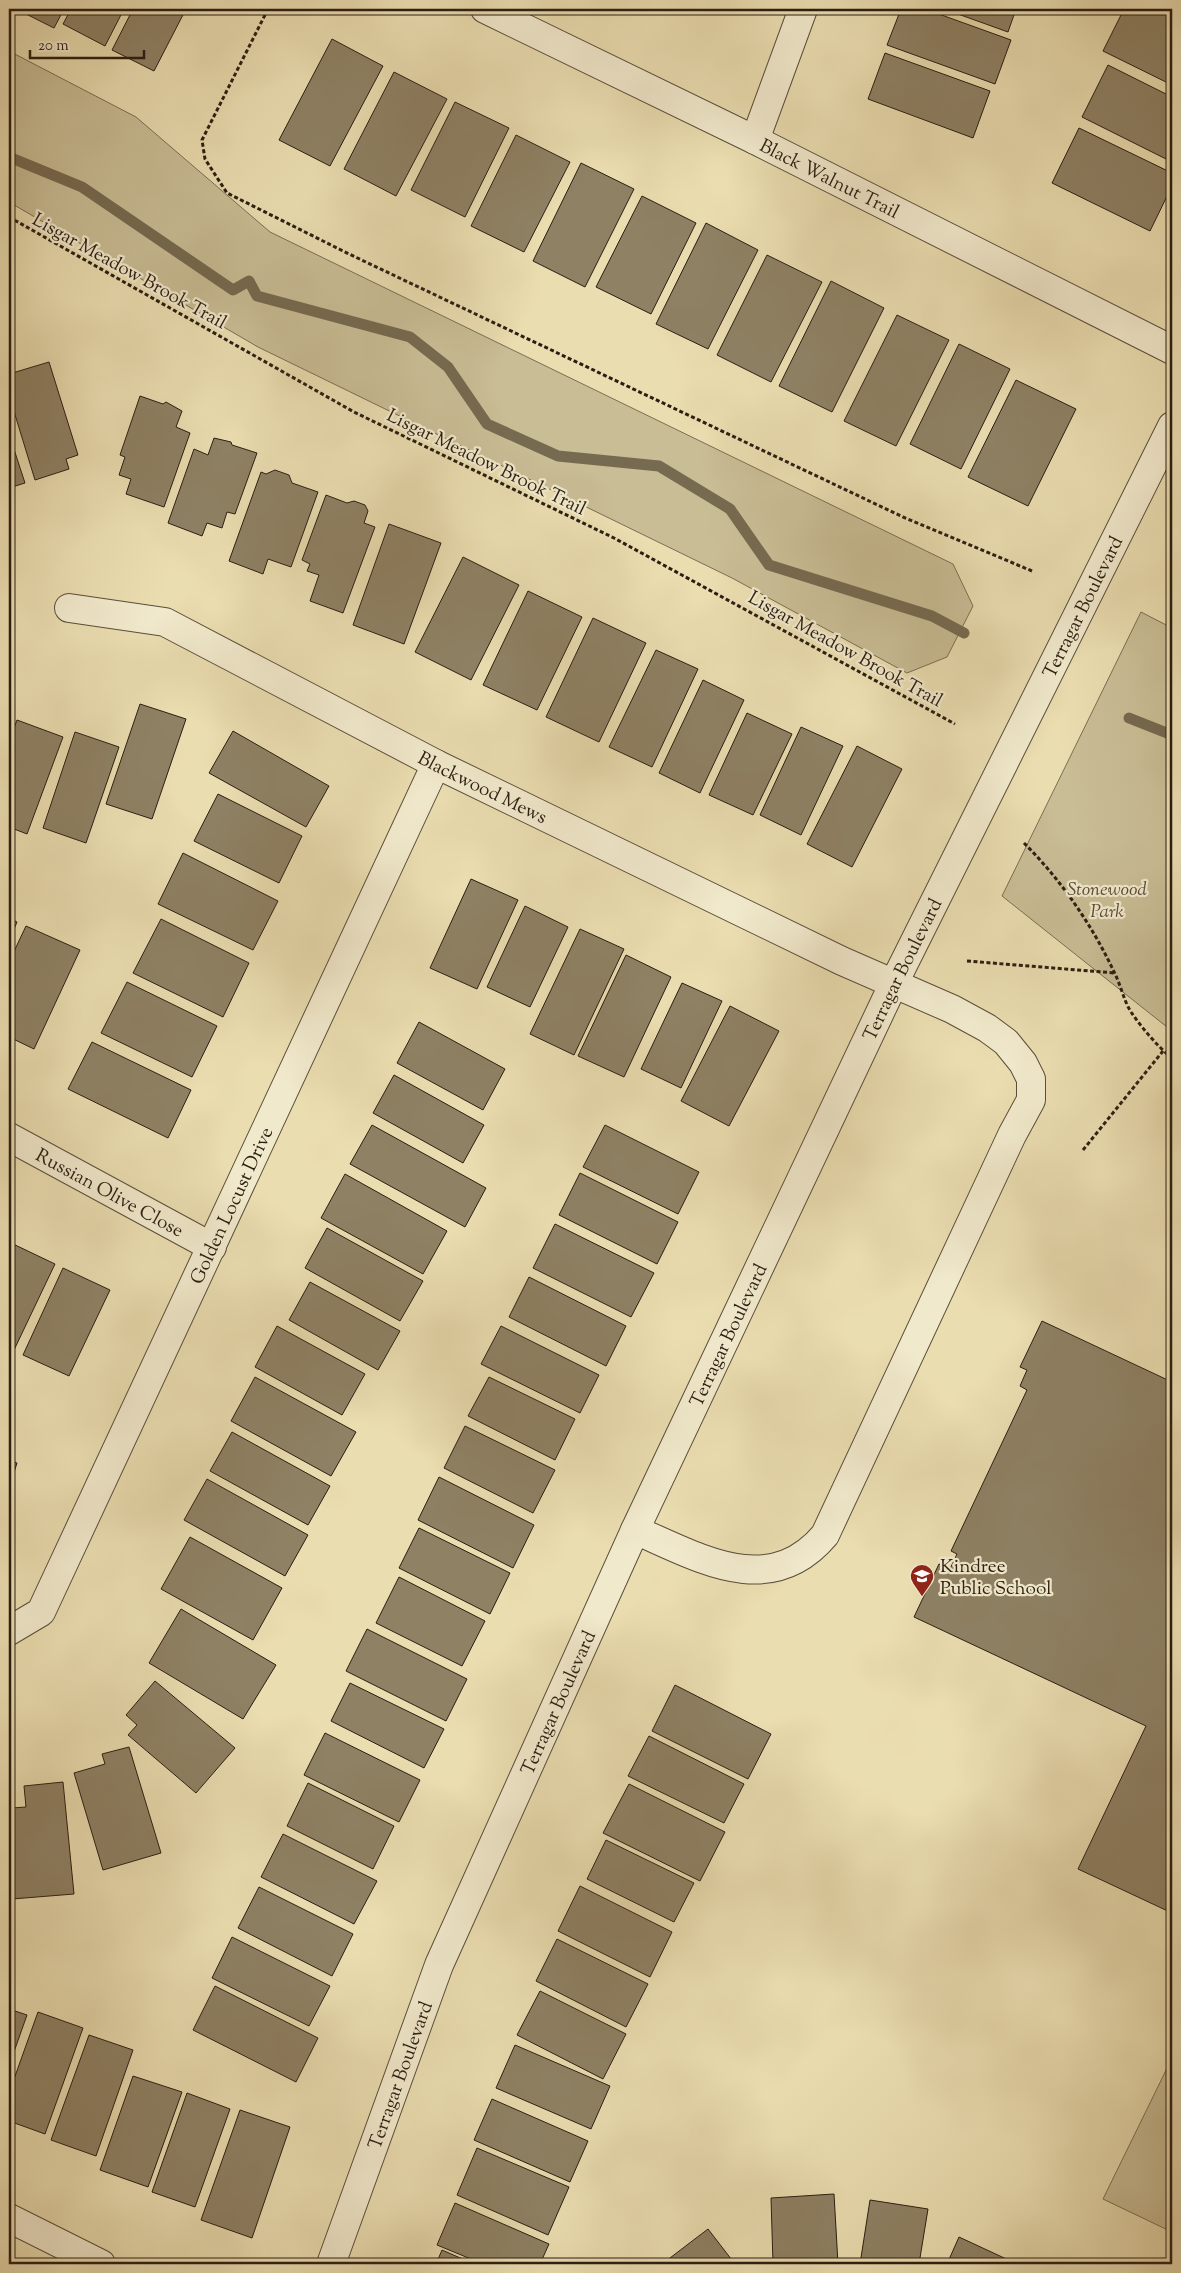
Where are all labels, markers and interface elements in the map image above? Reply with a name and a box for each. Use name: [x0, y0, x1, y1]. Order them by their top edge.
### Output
scale bar: [30, 28, 144, 60]
text: 20 m: [38, 36, 69, 57]
street label: Black Walnut Trail: [754, 133, 903, 227]
street label: Lisgar Meadow Brook Trail: [27, 207, 231, 337]
street label: Lisgar Meadow Brook Trail: [382, 403, 590, 523]
street label: Terragar Boulevard: [1037, 532, 1131, 683]
street label: Lisgar Meadow Brook Trail: [743, 585, 947, 715]
street label: Blackwood Mews: [412, 746, 551, 832]
park label: Stonewood Park: [1067, 877, 1147, 926]
street label: Terragar Boulevard: [857, 894, 950, 1046]
street label: Golden Locust Drive: [184, 1123, 281, 1289]
street label: Russian Olive Close: [30, 1143, 188, 1245]
street label: Terragar Boulevard: [684, 1260, 775, 1412]
place label: Kindree Public School: [940, 1554, 1052, 1603]
school or university icon: Kindree Public School: [909, 1563, 935, 1597]
street label: Terragar Boulevard: [515, 1627, 604, 1780]
street label: Terragar Boulevard: [362, 1998, 441, 2154]

